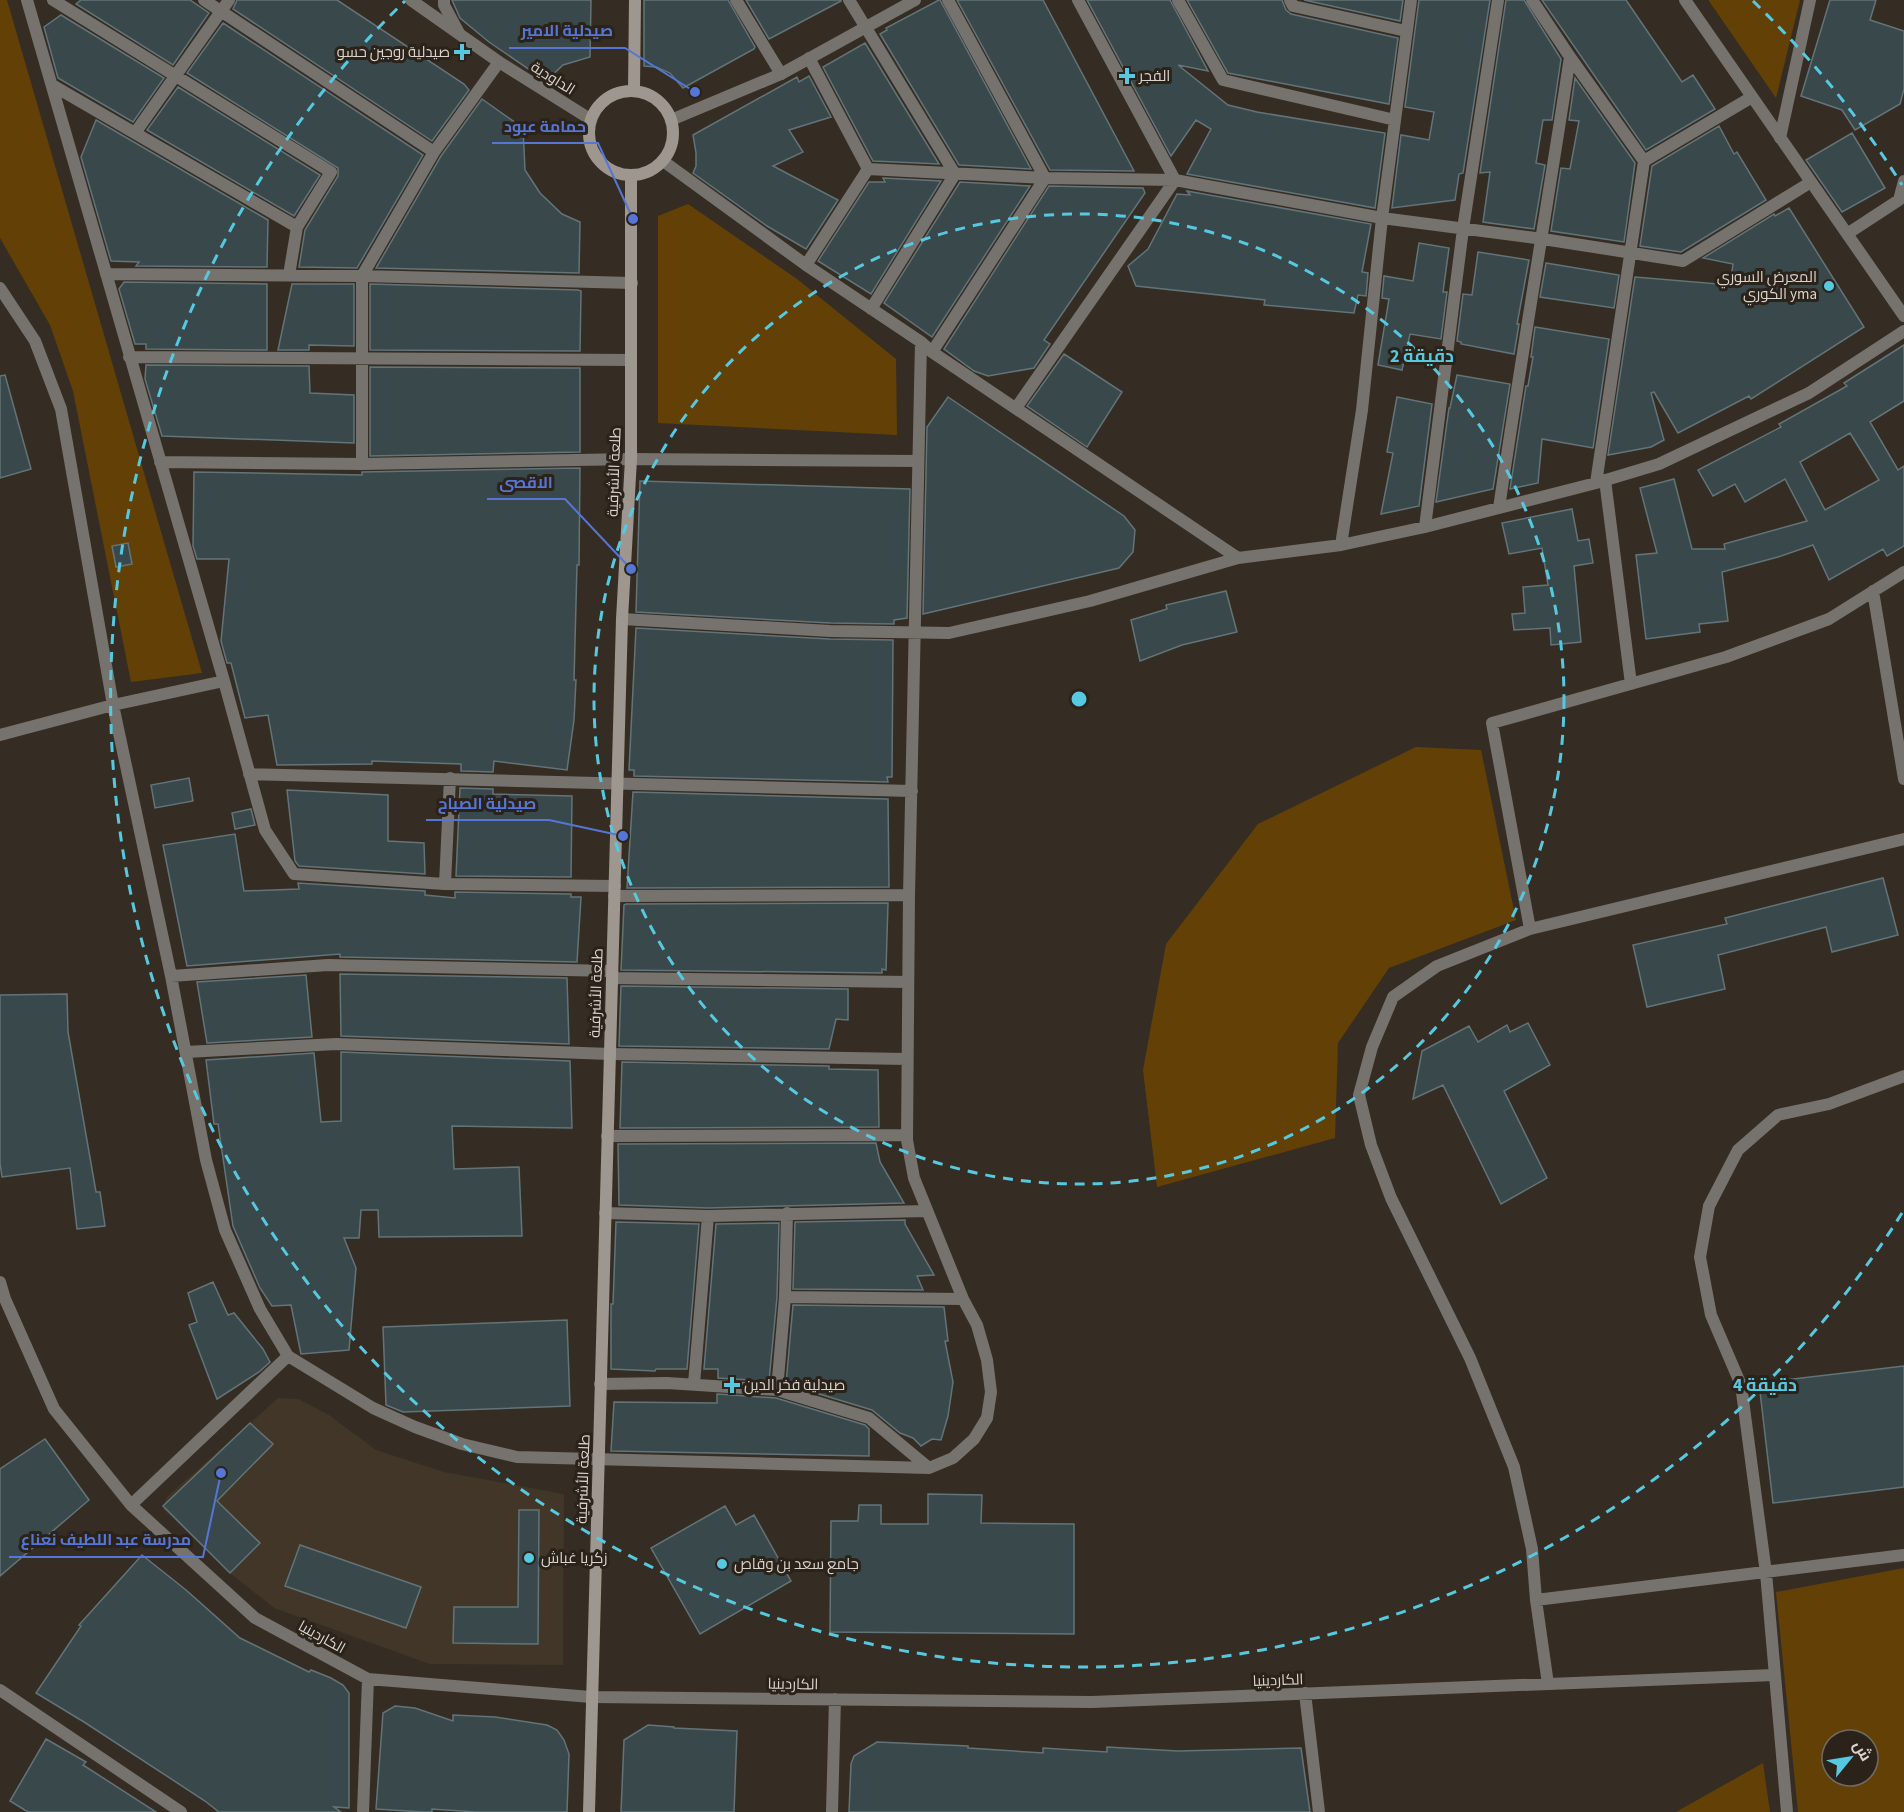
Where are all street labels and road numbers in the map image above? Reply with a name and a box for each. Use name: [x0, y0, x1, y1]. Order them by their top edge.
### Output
street label: الداودية: [527, 57, 579, 100]
street label: طلعة الأشرفية: [602, 427, 627, 517]
street label: طلعة الأشرفية: [584, 948, 609, 1038]
street label: طلعة الأشرفية: [571, 1434, 596, 1524]
street label: الكاردينيا: [294, 1616, 349, 1659]
street label: الكاردينيا: [1252, 1669, 1304, 1692]
street label: الكاردينيا: [767, 1674, 819, 1695]

